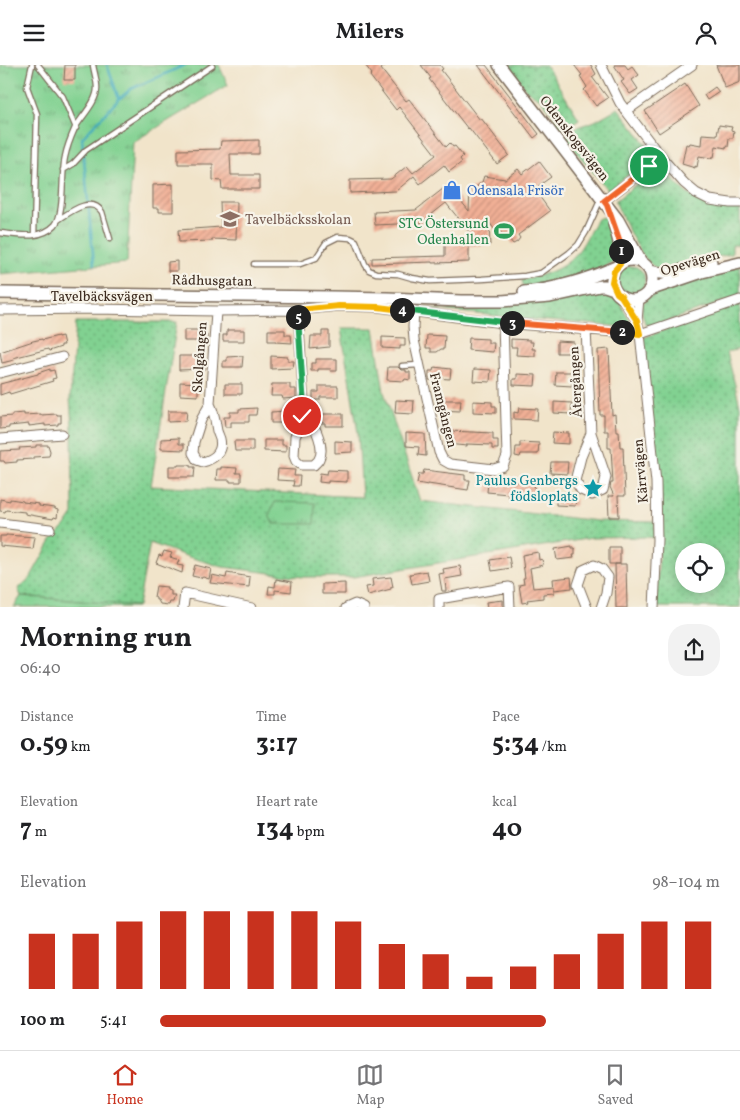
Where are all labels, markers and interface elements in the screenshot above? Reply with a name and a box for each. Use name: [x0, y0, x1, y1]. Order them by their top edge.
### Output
text: Milers: [336, 17, 404, 48]
icon: menu: [20, 19, 48, 47]
icon: person: [692, 19, 720, 47]
street label: Odenskogsvägen: [535, 92, 613, 186]
pin: [628, 145, 670, 187]
icon: arrive: [635, 152, 663, 180]
shop icon: Odensala Frisör: [441, 179, 463, 201]
place label: Odensala Frisör: [467, 182, 564, 201]
school or university icon: Tavelbäcksskolan: [219, 208, 241, 230]
place label: Tavelbäcksskolan: [245, 211, 351, 230]
place label: STC Östersund Odenhallen: [398, 215, 489, 250]
sports icon: STC Östersund Odenhallen: [493, 220, 515, 242]
pin: 1: [608, 239, 634, 263]
text: 1: [619, 242, 624, 261]
street label: Opevägen: [658, 245, 723, 281]
street label: Rådhusgatan: [171, 271, 253, 292]
street label: Tavelbäcksvägen: [51, 288, 153, 307]
pin: 4: [390, 297, 414, 323]
text: 4: [398, 301, 407, 320]
pin: 5: [286, 305, 310, 329]
text: 5: [295, 308, 302, 327]
pin: 3: [500, 311, 524, 335]
text: 3: [509, 314, 516, 333]
pin: 2: [610, 319, 634, 345]
street label: Skolgången: [189, 321, 212, 393]
text: 2: [619, 323, 626, 342]
street label: Återgången: [565, 346, 588, 418]
street label: Framgången: [424, 371, 461, 450]
pin: [281, 395, 323, 437]
icon: check: [288, 402, 316, 430]
street label: Kärrvägen: [629, 438, 654, 504]
place label: Paulus Genbergs födsloplats: [476, 472, 578, 507]
place icon: Paulus Genbergs födsloplats: [582, 477, 604, 499]
map controls: [675, 543, 725, 593]
button: locate: [675, 543, 725, 593]
text: Morning run: [20, 619, 192, 658]
button: share: [668, 624, 720, 676]
text: 06:40: [20, 658, 61, 680]
text: Distance: [20, 708, 74, 727]
text: Time: [256, 708, 287, 727]
text: Pace: [492, 708, 520, 727]
text: 0.59: [20, 727, 68, 762]
text: 3:17: [256, 727, 298, 762]
text: 5:34: [492, 727, 539, 762]
text: km: [68, 738, 91, 757]
text: /km: [539, 738, 567, 757]
text: Elevation: [20, 793, 78, 812]
text: Heart rate: [256, 793, 318, 812]
text: kcal: [492, 793, 517, 812]
text: 7: [20, 812, 32, 847]
text: 134: [256, 812, 294, 847]
text: 40: [492, 812, 522, 847]
text: m: [32, 823, 47, 842]
text: bpm: [294, 823, 325, 842]
text: Elevation: [20, 872, 87, 894]
text: 98–104 m: [652, 872, 720, 894]
text: 100 m: [20, 1010, 65, 1032]
text: 5:41: [100, 1010, 127, 1032]
tab: Home: [106, 1061, 144, 1110]
tab: Map: [356, 1061, 384, 1110]
tab: Saved: [597, 1061, 634, 1110]

